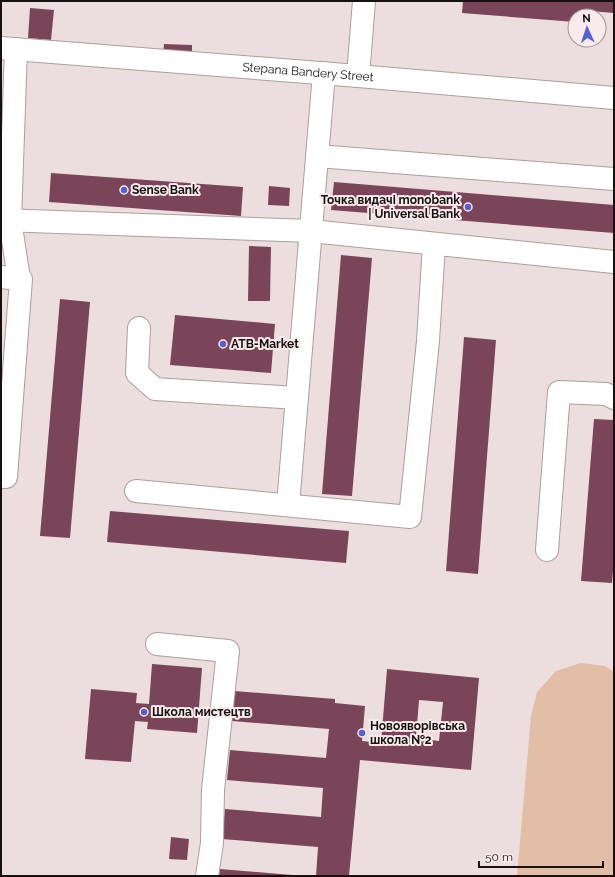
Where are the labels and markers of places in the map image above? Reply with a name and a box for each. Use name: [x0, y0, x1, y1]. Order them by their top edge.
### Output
place label: Sense Bank: [132, 183, 199, 197]
marker: Sense Bank: [119, 185, 129, 195]
place label: Точка видачі monobank | Universal Bank: [321, 193, 460, 221]
marker: Точка видачі monobank | Universal Bank: [463, 202, 473, 212]
place label: ATB-Market: [231, 337, 299, 351]
marker: ATB-Market: [218, 339, 228, 349]
place label: Школа мистецтв: [152, 705, 251, 719]
marker: Школа мистецтв: [139, 707, 149, 717]
place label: Новояворівська школа №2: [370, 719, 465, 747]
marker: Новояворівська школа №2: [357, 728, 367, 738]

